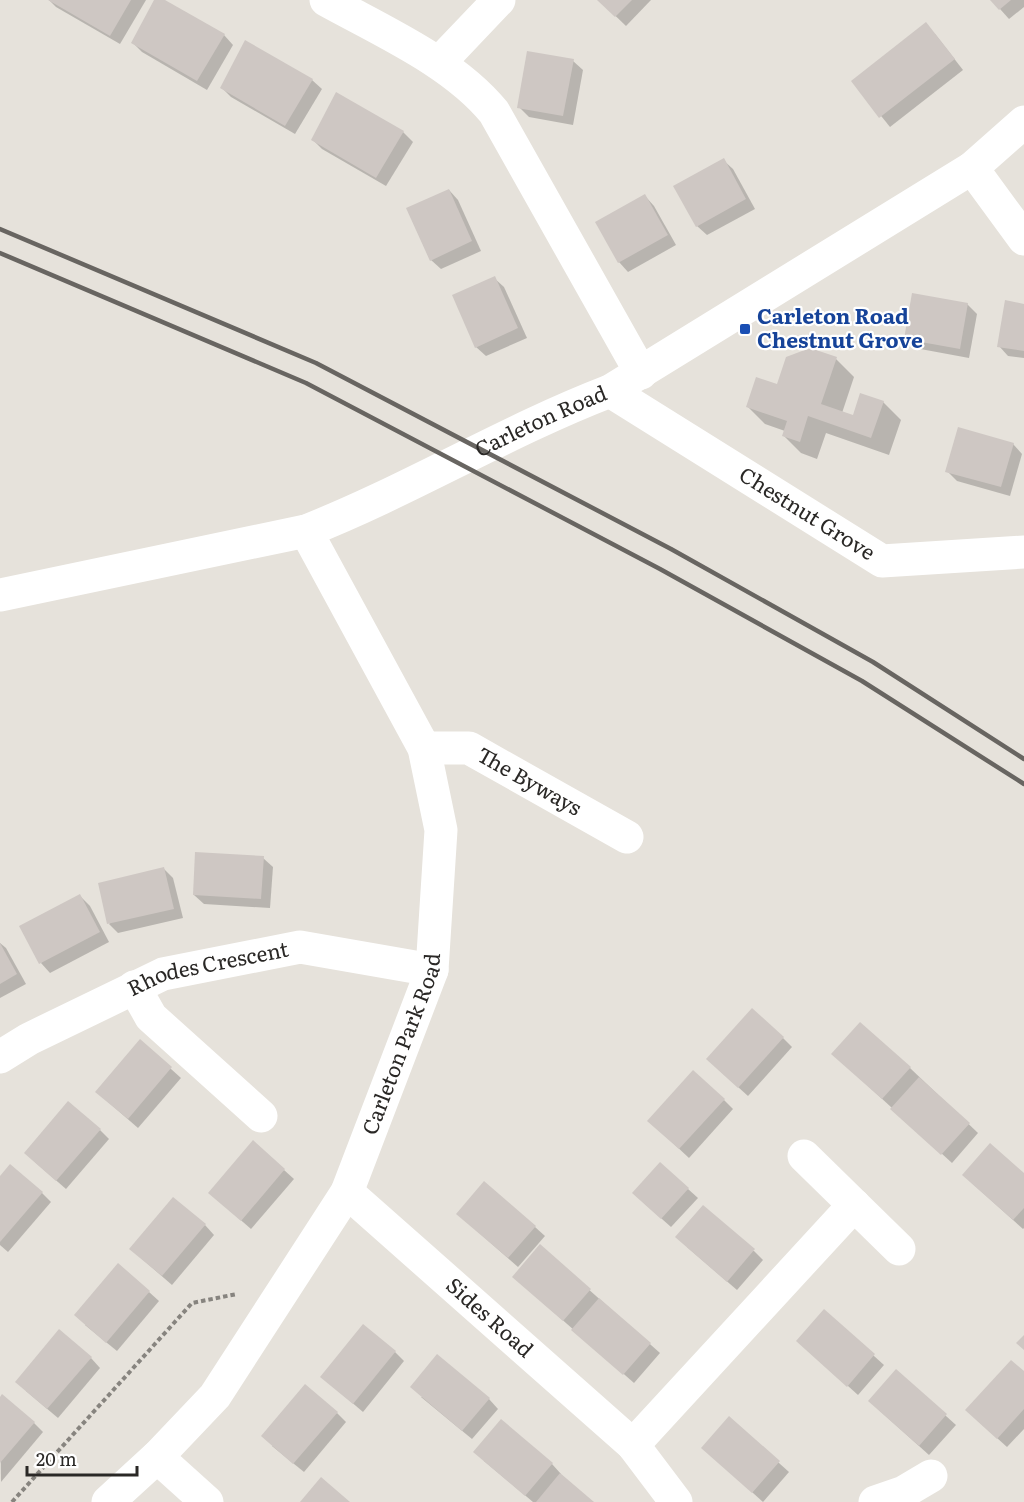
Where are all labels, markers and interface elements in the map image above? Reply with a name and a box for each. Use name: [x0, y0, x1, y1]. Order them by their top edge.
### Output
place label: Carleton Road Chestnut Grove: [757, 299, 923, 354]
marker: Carleton Road Chestnut Grove: [738, 322, 752, 336]
street label: Carleton Road: [469, 376, 611, 463]
street label: Chestnut Grove: [734, 458, 882, 566]
street label: The Byways: [472, 738, 588, 822]
street label: Rhodes Crescent: [121, 932, 291, 1002]
street label: Carleton Park Road: [352, 952, 446, 1139]
street label: Sides Road: [440, 1269, 542, 1363]
scale bar: [27, 1439, 136, 1477]
text: 20 m: [36, 1445, 77, 1472]

